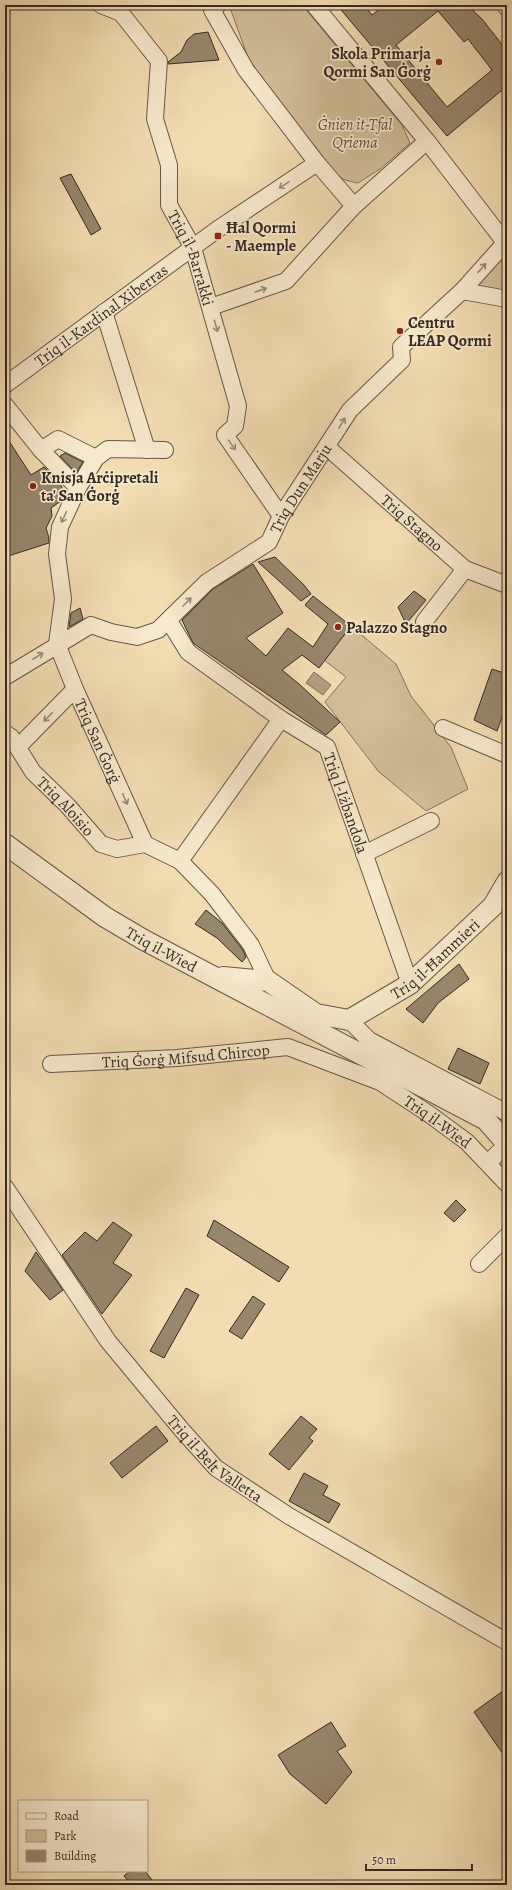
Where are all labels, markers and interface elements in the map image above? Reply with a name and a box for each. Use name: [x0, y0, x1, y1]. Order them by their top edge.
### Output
place label: Skola Primarja Qormi San Ġorġ: [323, 43, 432, 83]
marker: Skola Primarja Qormi San Ġorġ: [434, 57, 444, 67]
park label: Ġnien it-Tfal Qriema: [318, 114, 392, 154]
one-way arrow: [279, 180, 290, 189]
street label: Triq il-Barrakki: [162, 207, 219, 308]
place label: Ħal Qormi - Maemple: [226, 217, 296, 257]
marker: Ħal Qormi - Maemple: [213, 231, 223, 241]
street label: Triq il-Kardinal Xiberras: [30, 259, 173, 372]
one-way arrow: [478, 263, 487, 273]
one-way arrow: [254, 286, 267, 293]
place label: Centru LEAP Qormi: [408, 312, 492, 352]
one-way arrow: [213, 319, 220, 332]
marker: Centru LEAP Qormi: [395, 326, 405, 336]
one-way arrow: [339, 417, 347, 429]
street label: Triq Dun Marju: [265, 439, 337, 537]
one-way arrow: [228, 440, 236, 451]
place label: Knisja Arċipretali ta' San Ġorġ: [41, 467, 159, 507]
marker: Knisja Arċipretali ta' San Ġorġ: [28, 481, 38, 491]
street label: Triq Stagno: [376, 490, 448, 557]
one-way arrow: [60, 510, 67, 522]
one-way arrow: [183, 597, 192, 607]
place label: Palazzo Stagno: [346, 617, 447, 639]
marker: Palazzo Stagno: [333, 622, 343, 632]
one-way arrow: [32, 652, 43, 660]
street label: Triq San Ġorġ: [69, 695, 126, 787]
one-way arrow: [43, 712, 53, 722]
street label: Triq l-Iżbandola: [318, 750, 374, 857]
street label: Triq Aloisio: [32, 772, 99, 841]
one-way arrow: [122, 792, 129, 804]
street label: Triq il-Ħammieri: [387, 914, 485, 1005]
street label: Triq il-Wied: [121, 922, 201, 978]
street label: Triq Ġorġ Mifsud Chircop: [101, 1039, 271, 1074]
street label: Triq il-Wied: [399, 1090, 476, 1154]
street label: Triq il-Belt Valletta: [162, 1410, 267, 1508]
legend: [18, 1800, 148, 1872]
text: Road: [54, 1808, 80, 1824]
text: Park: [54, 1828, 77, 1844]
scale bar: [366, 1846, 472, 1872]
text: Building: [54, 1848, 96, 1864]
text: 50 m: [372, 1852, 396, 1868]

